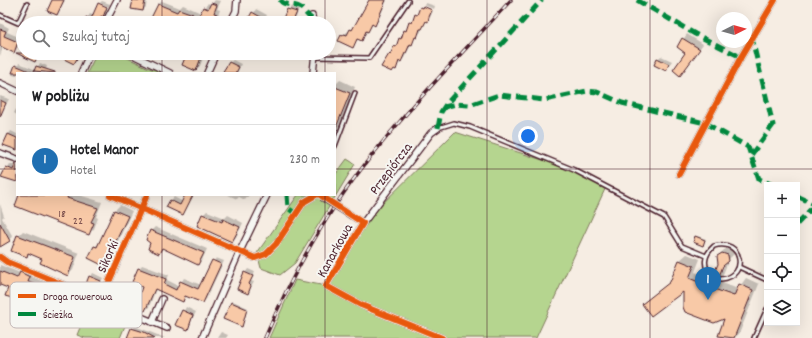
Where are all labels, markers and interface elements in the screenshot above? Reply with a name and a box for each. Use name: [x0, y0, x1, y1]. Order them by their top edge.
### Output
north arrow: [716, 12, 752, 48]
search box: [16, 16, 336, 60]
icon: search: [30, 27, 52, 49]
text: Szukaj tutaj: [62, 27, 130, 49]
text: W pobliżu: [32, 86, 89, 110]
your location: [518, 126, 538, 146]
street label: Przepiórcza: [365, 138, 418, 200]
text: Hotel Manor: [70, 140, 139, 162]
text: 1: [44, 151, 46, 170]
text: 230 m: [290, 151, 320, 170]
text: Hotel: [70, 162, 96, 181]
map controls: [764, 182, 800, 326]
button: +: [764, 182, 800, 218]
house number: 18: [58, 206, 66, 223]
house number: 22: [73, 213, 83, 230]
button: −: [764, 218, 800, 254]
street label: Kanarkowa: [313, 220, 359, 282]
street label: Sikorki: [93, 237, 125, 277]
button: locate: [764, 254, 800, 290]
pin: 1: [695, 267, 721, 300]
legend: [10, 282, 142, 328]
text: Droga rowerowa: [43, 290, 113, 306]
button: layers: [764, 290, 800, 326]
text: Ścieżka: [43, 308, 73, 324]

